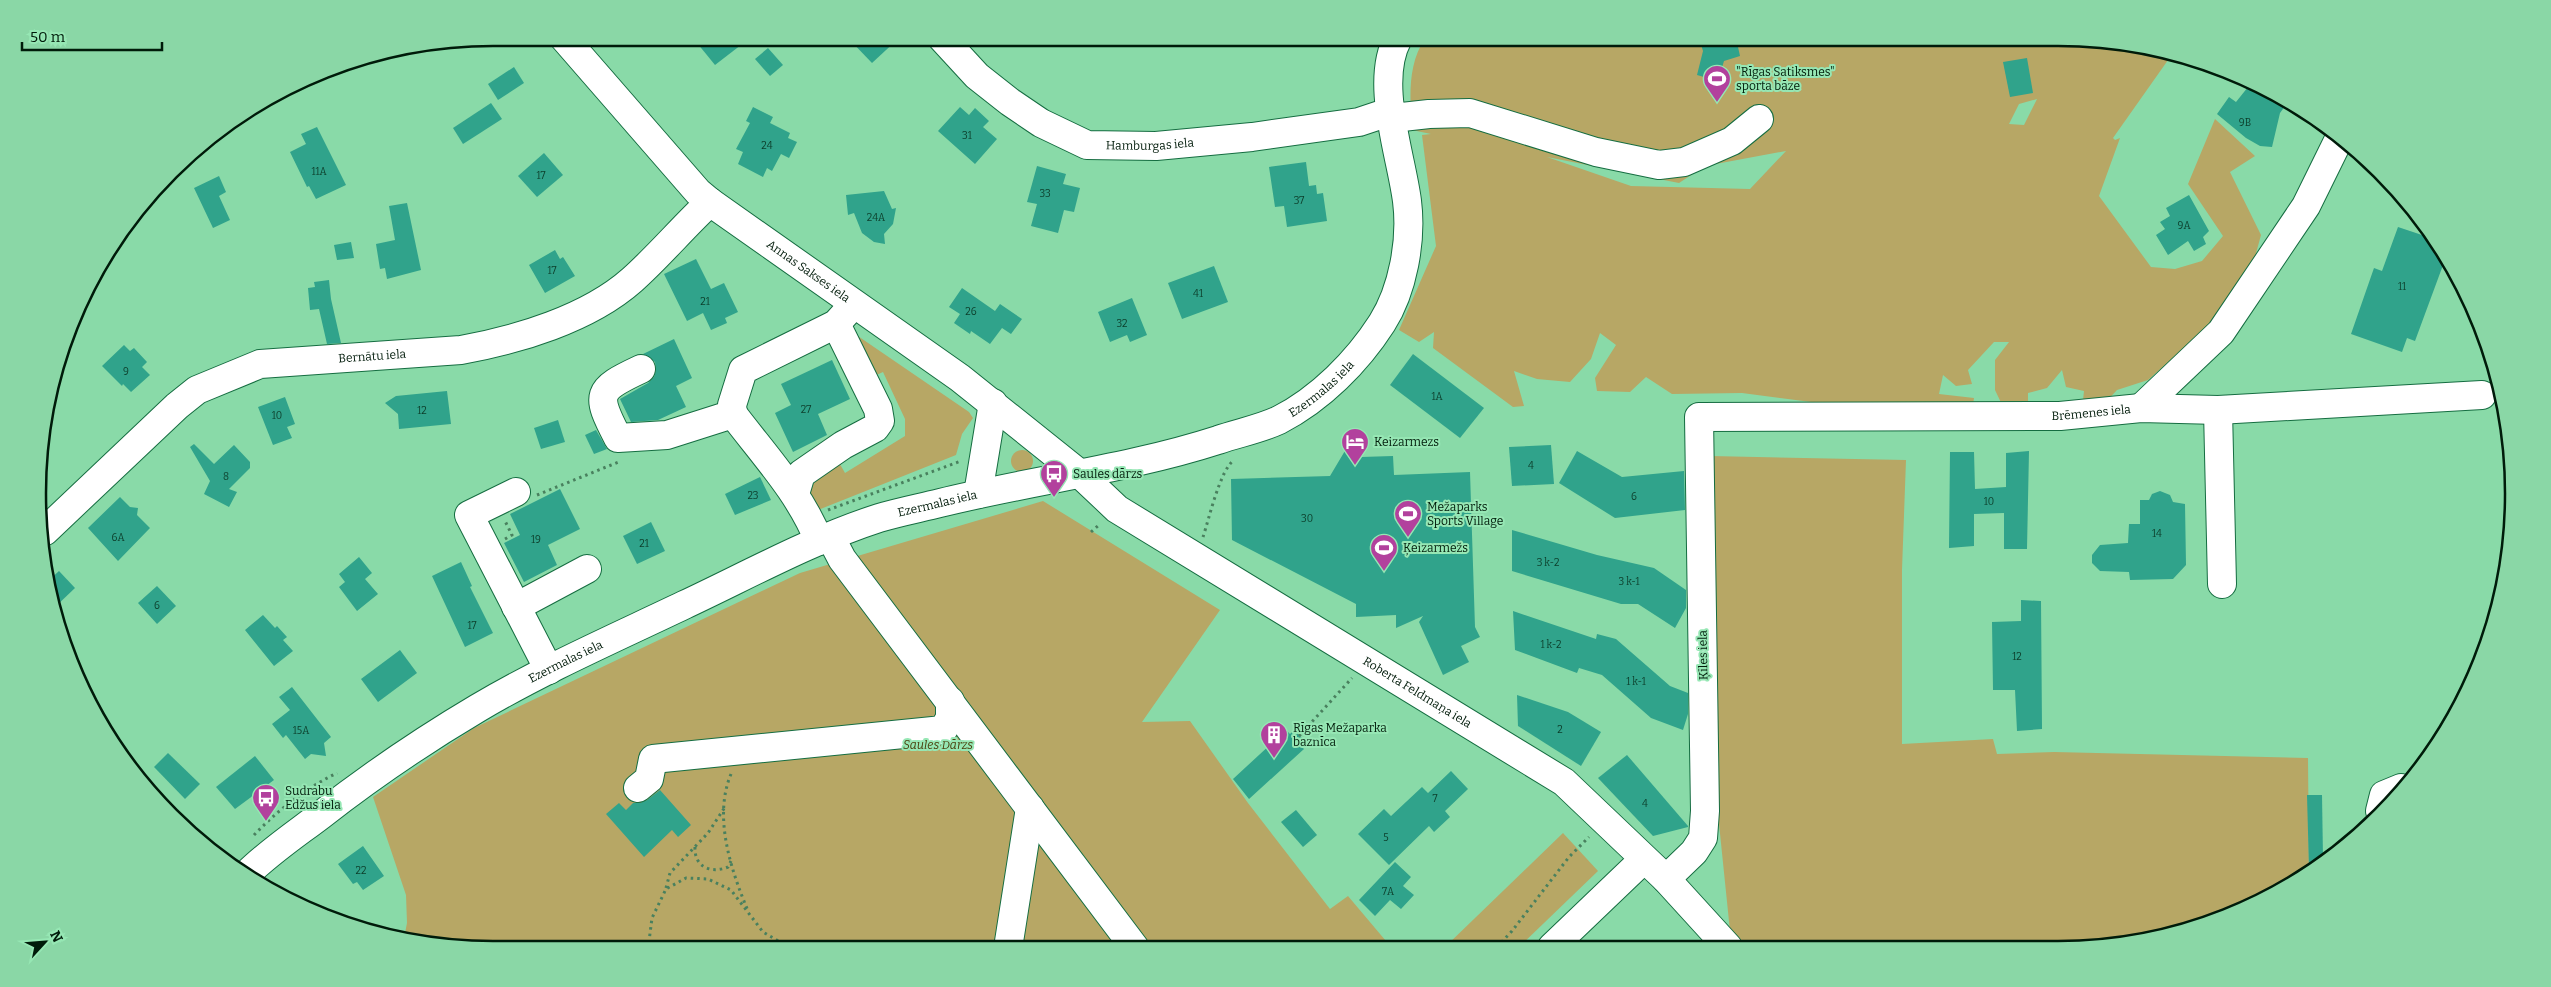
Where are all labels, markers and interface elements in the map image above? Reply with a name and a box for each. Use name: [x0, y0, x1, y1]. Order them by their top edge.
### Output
scale bar: [22, 20, 162, 52]
text: 50 m: [30, 28, 66, 46]
sports icon: "Rīgas Satiksmes" sporta bāze: [1702, 64, 1732, 103]
place label: "Rīgas Satiksmes" sporta bāze: [1736, 65, 1835, 93]
house number: 9B: [2239, 117, 2251, 129]
house number: 31: [962, 130, 972, 142]
street label: Hamburgas iela: [1106, 135, 1195, 153]
house number: 24: [761, 140, 773, 152]
house number: 11A: [311, 166, 328, 178]
house number: 17: [537, 170, 545, 182]
house number: 33: [1039, 188, 1051, 200]
house number: 37: [1294, 195, 1304, 207]
house number: 24A: [867, 212, 886, 224]
house number: 9A: [2178, 220, 2191, 232]
street label: Annas Sakses iela: [764, 237, 853, 306]
house number: 17: [548, 265, 556, 277]
house number: 11: [2398, 281, 2406, 293]
house number: 41: [1193, 288, 1203, 300]
house number: 21: [700, 296, 710, 308]
house number: 26: [965, 306, 977, 318]
house number: 32: [1116, 318, 1128, 330]
street label: Bernātu iela: [338, 347, 407, 366]
street label: Ezermalas iela: [1286, 357, 1357, 420]
house number: 9: [123, 366, 129, 378]
house number: 1A: [1431, 391, 1443, 403]
street label: Brēmenes iela: [2052, 402, 2132, 423]
house number: 27: [801, 404, 811, 416]
house number: 12: [417, 405, 427, 417]
house number: 10: [272, 410, 282, 422]
hotel icon: Keizarmezs: [1340, 427, 1370, 466]
place label: Keizarmezs: [1374, 435, 1439, 449]
bus stop icon: Saules dārzs: [1039, 459, 1069, 498]
house number: 4: [1528, 460, 1534, 472]
place label: Saules dārzs: [1073, 467, 1143, 481]
house number: 8: [223, 471, 229, 483]
street label: Ezermalas iela: [896, 488, 979, 520]
house number: 23: [747, 490, 759, 502]
house number: 6: [1631, 491, 1637, 503]
house number: 10: [1984, 496, 1994, 508]
sports icon: Mežaparks Sports Village: [1393, 499, 1423, 538]
place label: Mežaparks Sports Village: [1427, 500, 1503, 528]
house number: 30: [1301, 513, 1313, 525]
house number: 14: [2152, 528, 2162, 540]
house number: 6A: [112, 532, 125, 544]
sports icon: Ķeizarmežs: [1369, 533, 1399, 572]
house number: 19: [531, 534, 541, 546]
house number: 21: [639, 538, 649, 550]
place label: Ķeizarmežs: [1403, 541, 1468, 556]
house number: 3 k-2: [1537, 557, 1559, 569]
house number: 3 k-1: [1618, 576, 1640, 588]
house number: 6: [154, 600, 160, 612]
house number: 17: [468, 620, 476, 632]
street label: Ķīles iela: [1696, 629, 1711, 680]
street label: Ezermalas iela: [526, 637, 605, 686]
house number: 1 k-2: [1540, 639, 1562, 651]
house number: 12: [2012, 651, 2022, 663]
street label: Roberta Feldmaņa iela: [1360, 654, 1475, 731]
house number: 1 k-1: [1626, 676, 1646, 688]
building icon: Rīgas Mežaparka baznīca: [1259, 720, 1289, 759]
place label: Rīgas Mežaparka baznīca: [1293, 721, 1387, 749]
house number: 2: [1557, 724, 1563, 736]
house number: 15A: [293, 725, 310, 737]
park label: Saules Dārzs: [903, 738, 973, 752]
bus stop icon: Sudrabu Edžus iela: [251, 783, 281, 822]
place label: Sudrabu Edžus iela: [285, 784, 341, 812]
house number: 7: [1432, 793, 1438, 805]
house number: 4: [1642, 798, 1648, 810]
house number: 5: [1383, 832, 1389, 844]
house number: 22: [356, 865, 366, 877]
house number: 7A: [1382, 886, 1395, 898]
north arrow: [20, 917, 70, 967]
text: N: [46, 928, 66, 945]

